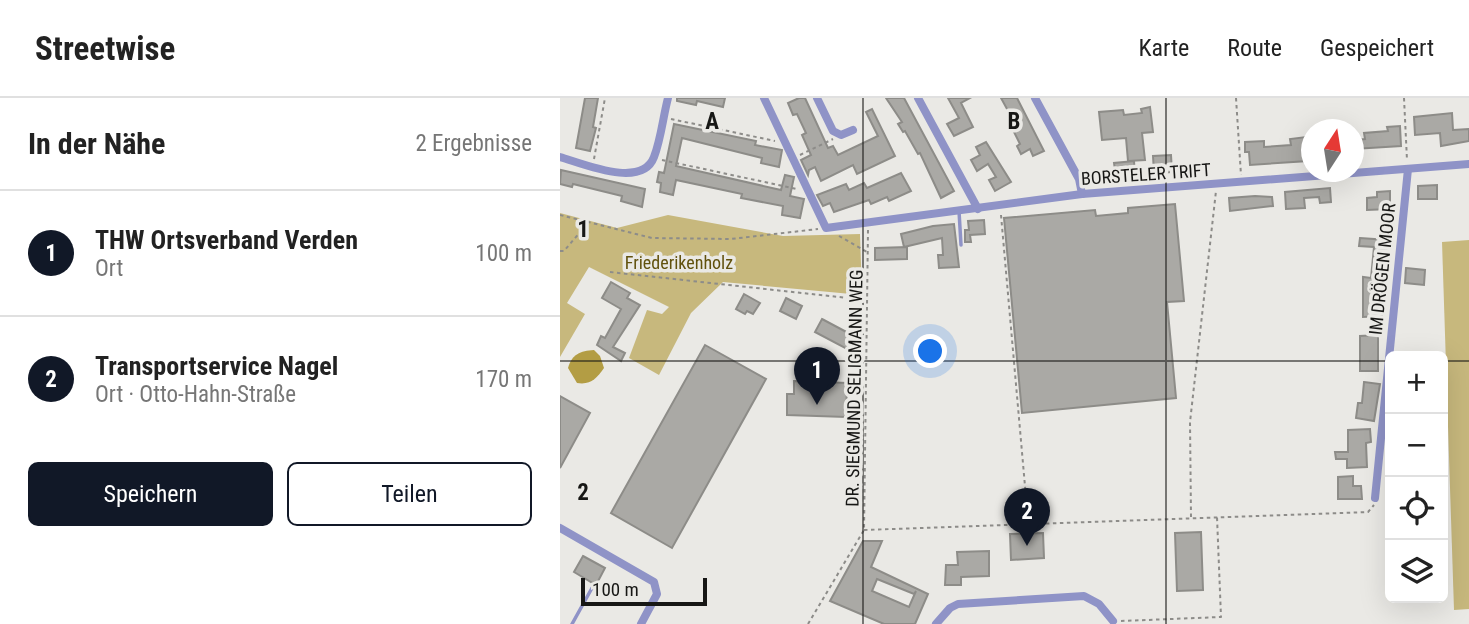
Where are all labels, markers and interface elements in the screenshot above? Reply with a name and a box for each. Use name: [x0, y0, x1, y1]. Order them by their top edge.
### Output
text: Streetwise: [35, 29, 175, 68]
text: Karte: [1139, 34, 1189, 62]
text: Route: [1227, 34, 1282, 62]
text: Gespeichert: [1320, 34, 1434, 62]
text: A: [705, 108, 719, 135]
text: B: [1008, 108, 1020, 135]
north arrow: [1301, 119, 1364, 182]
text: In der Nähe: [28, 126, 165, 161]
text: 2 Ergebnisse: [415, 130, 532, 157]
street label: BORSTELER TRIFT: [1080, 159, 1212, 189]
street label: IM DRÖGEN MOOR: [1365, 202, 1399, 336]
text: 1: [577, 216, 589, 243]
text: THW Ortsverband Verden: [95, 225, 358, 255]
text: 1: [45, 240, 57, 267]
text: 100 m: [475, 240, 532, 267]
park label: Friederikenholz: [625, 252, 733, 273]
text: Ort: [95, 255, 123, 282]
street label: DR. SIEGMUND SELIGMANN WEG: [841, 269, 867, 507]
your location: [913, 334, 947, 368]
pin: 1: [794, 347, 840, 405]
text: Transportservice Nagel: [95, 351, 338, 381]
map controls: [1385, 351, 1448, 603]
button: +: [1385, 351, 1448, 414]
text: 2: [45, 366, 57, 393]
text: 170 m: [475, 366, 532, 393]
text: Ort · Otto-Hahn-Straße: [95, 381, 296, 408]
button: −: [1385, 414, 1448, 477]
button: Speichern: [28, 462, 273, 526]
button: Teilen: [287, 462, 532, 526]
button: locate: [1385, 477, 1448, 540]
text: 2: [577, 479, 589, 506]
pin: 2: [1004, 488, 1050, 546]
button: layers: [1385, 540, 1448, 603]
scale bar: [581, 575, 707, 607]
text: 100 m: [592, 578, 639, 601]

